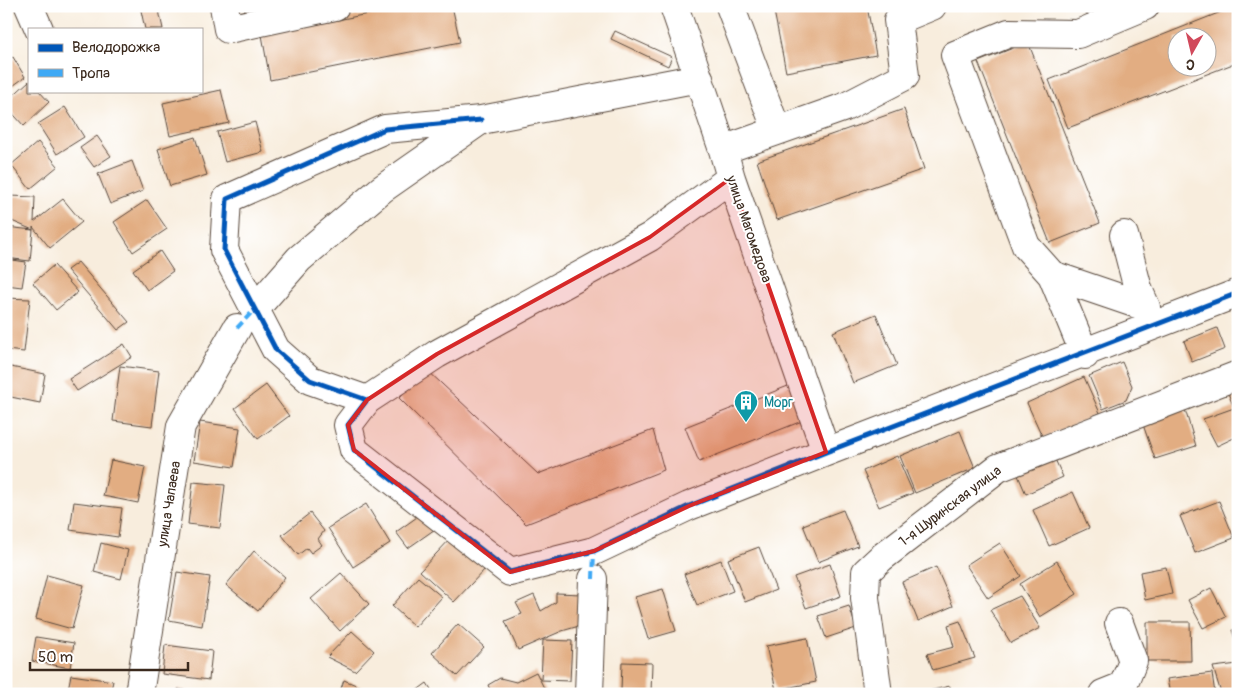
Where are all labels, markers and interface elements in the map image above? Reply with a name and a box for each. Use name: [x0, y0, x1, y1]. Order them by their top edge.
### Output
legend: [28, 28, 202, 92]
north arrow: [1166, 28, 1216, 78]
text: Велодорожка: [72, 38, 160, 57]
text: С: [1184, 55, 1196, 73]
text: Тропа: [72, 64, 110, 83]
street label: улица Магомедова: [722, 172, 775, 285]
building icon: Морг: [733, 389, 759, 423]
place label: Морг: [764, 394, 793, 411]
street label: улица Чапаева: [154, 460, 184, 549]
street label: 1-я Шуринская улица: [896, 462, 1004, 550]
scale bar: [30, 640, 188, 672]
text: 50 m: [38, 648, 73, 667]

